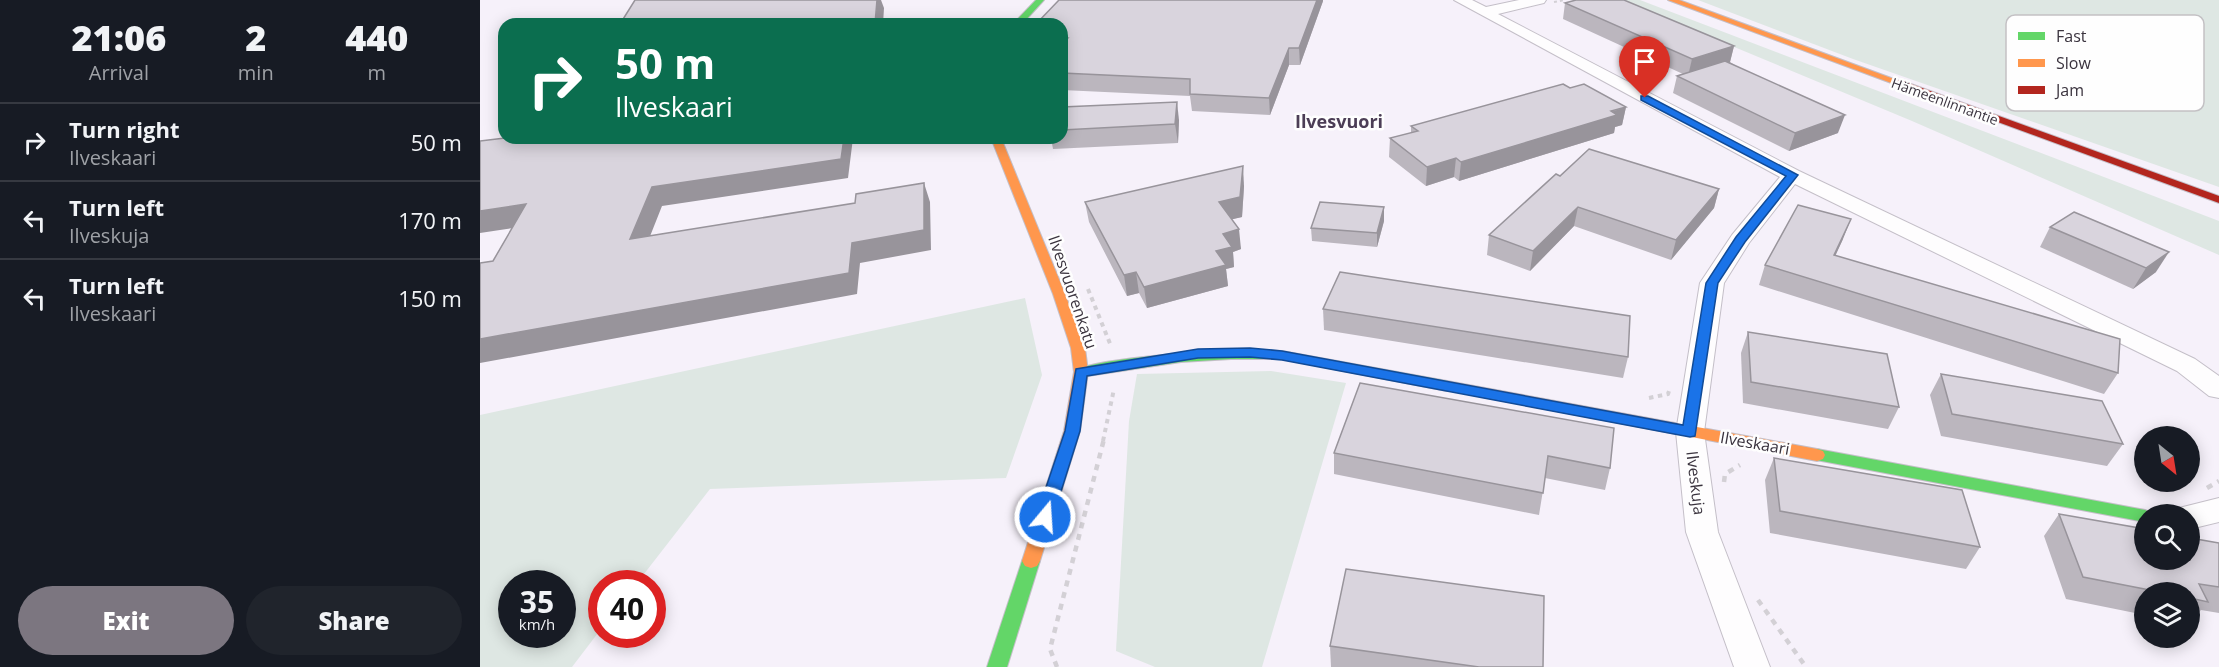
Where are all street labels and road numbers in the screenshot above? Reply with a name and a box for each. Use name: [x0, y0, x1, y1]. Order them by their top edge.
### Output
street label: Hämeenlinnantie: [1889, 73, 2001, 129]
street label: Ilvesvuorenkatu: [1043, 232, 1103, 352]
street label: Ilveskaari: [1719, 426, 1791, 460]
street label: Ilveskuja: [1681, 450, 1711, 516]

